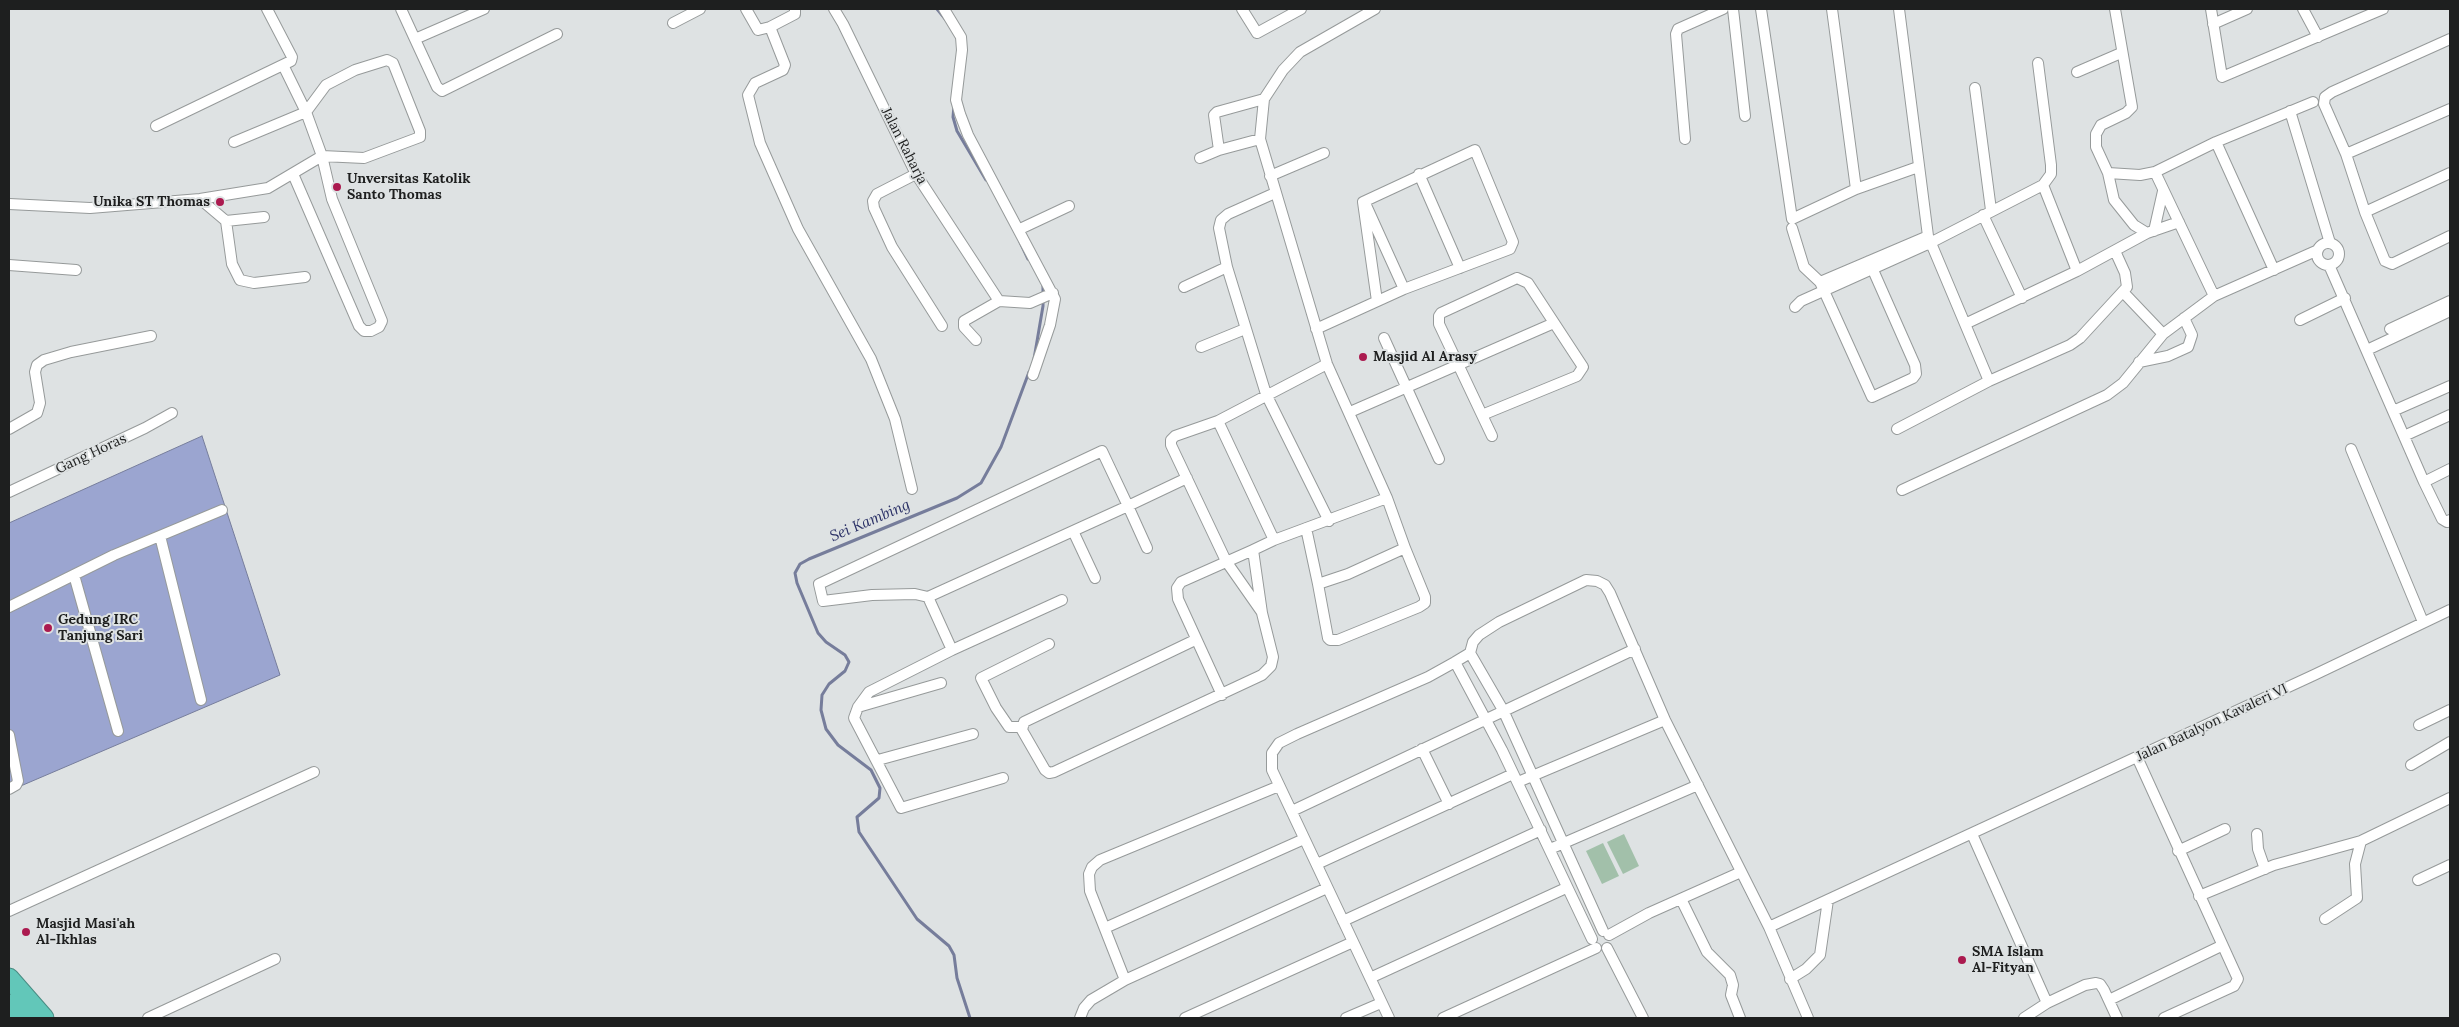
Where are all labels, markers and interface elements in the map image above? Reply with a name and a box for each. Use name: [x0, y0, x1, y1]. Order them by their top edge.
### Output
street label: Jalan Raharja: [877, 105, 931, 187]
place label: Unversitas Katolik Santo Thomas: [347, 171, 471, 203]
marker: Unversitas Katolik Santo Thomas: [331, 181, 343, 193]
place label: Unika ST Thomas: [93, 194, 210, 210]
marker: Unika ST Thomas: [214, 196, 226, 208]
place label: Masjid Al Arasy: [1373, 349, 1477, 365]
marker: Masjid Al Arasy: [1357, 351, 1369, 363]
street label: Gang Horas: [53, 430, 129, 478]
water label: Sei Kambing: [827, 496, 913, 546]
place label: Gedung IRC Tanjung Sari: [58, 612, 143, 644]
marker: Gedung IRC Tanjung Sari: [42, 622, 54, 634]
street label: Jalan Batalyon Kavaleri VI: [2134, 681, 2290, 765]
place label: Masjid Masi'ah Al-Ikhlas: [36, 916, 135, 949]
marker: Masjid Masi'ah Al-Ikhlas: [20, 926, 32, 938]
place label: SMA Islam Al-Fityan: [1972, 944, 2044, 976]
marker: SMA Islam Al-Fityan: [1956, 954, 1968, 966]

